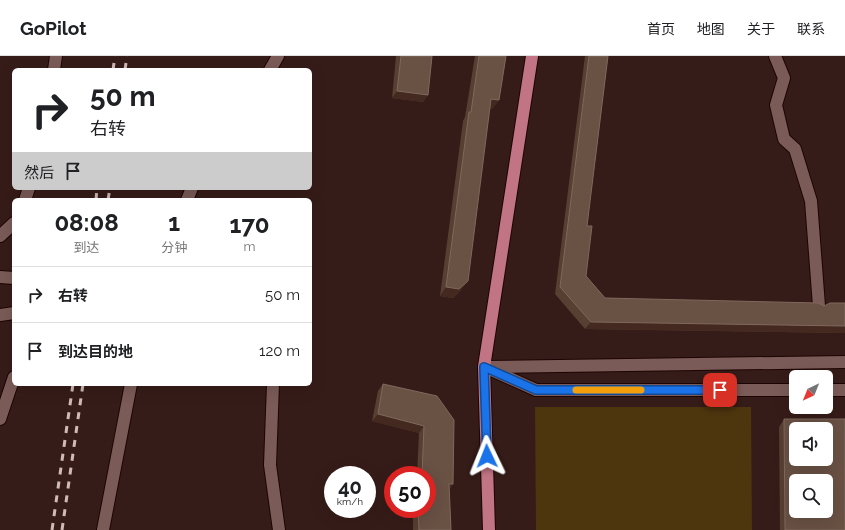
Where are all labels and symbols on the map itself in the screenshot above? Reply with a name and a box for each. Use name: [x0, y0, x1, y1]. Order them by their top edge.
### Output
north arrow: [789, 370, 833, 414]
pin: [703, 373, 737, 407]
position arrow: [466, 435, 508, 477]
speed limit sign: 50: [384, 466, 436, 518]

